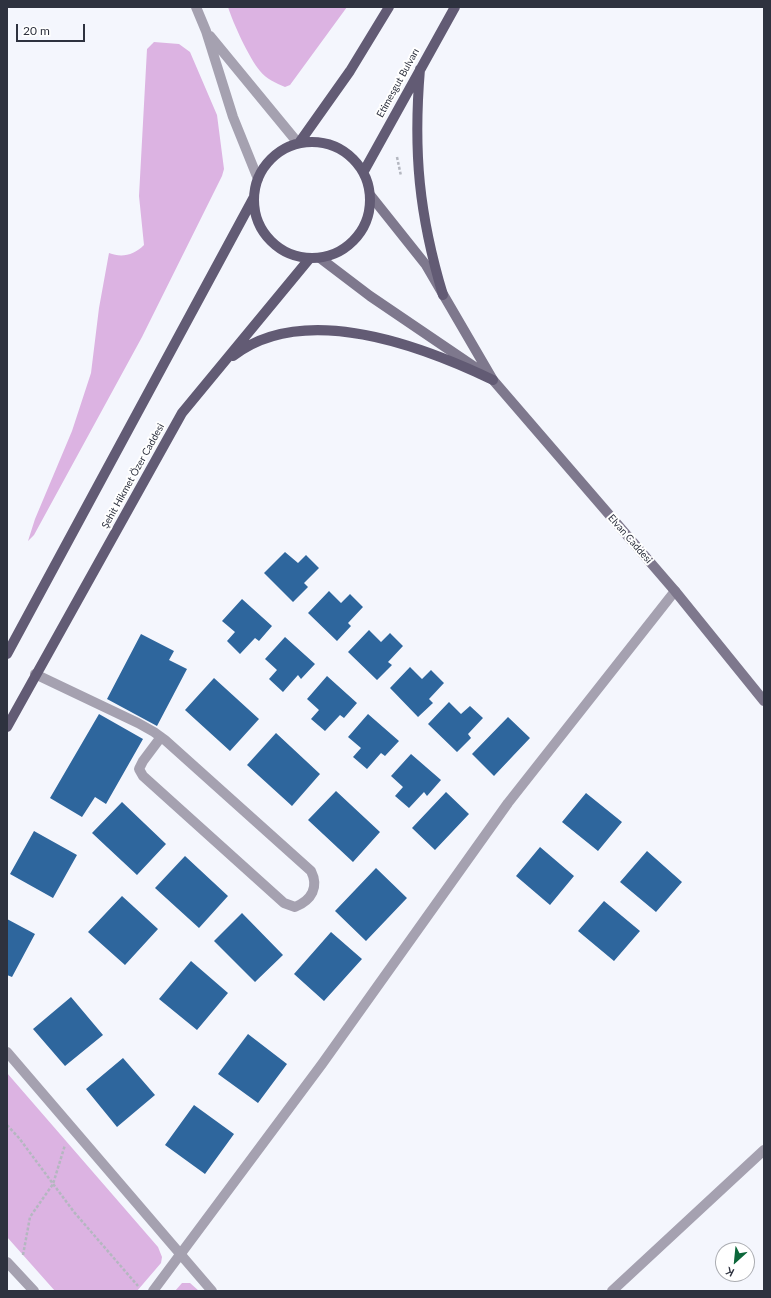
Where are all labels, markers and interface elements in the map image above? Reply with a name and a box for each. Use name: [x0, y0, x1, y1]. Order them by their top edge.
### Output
scale bar: [18, 16, 87, 42]
text: 20 m: [23, 23, 50, 38]
street label: Etimesgut Bulvarı: [374, 47, 422, 119]
street label: Şehit Hikmet Özer Caddesi: [99, 421, 167, 531]
street label: Elvan Caddesi: [605, 512, 655, 566]
north arrow: [715, 1242, 755, 1282]
text: K: [723, 1265, 736, 1280]

